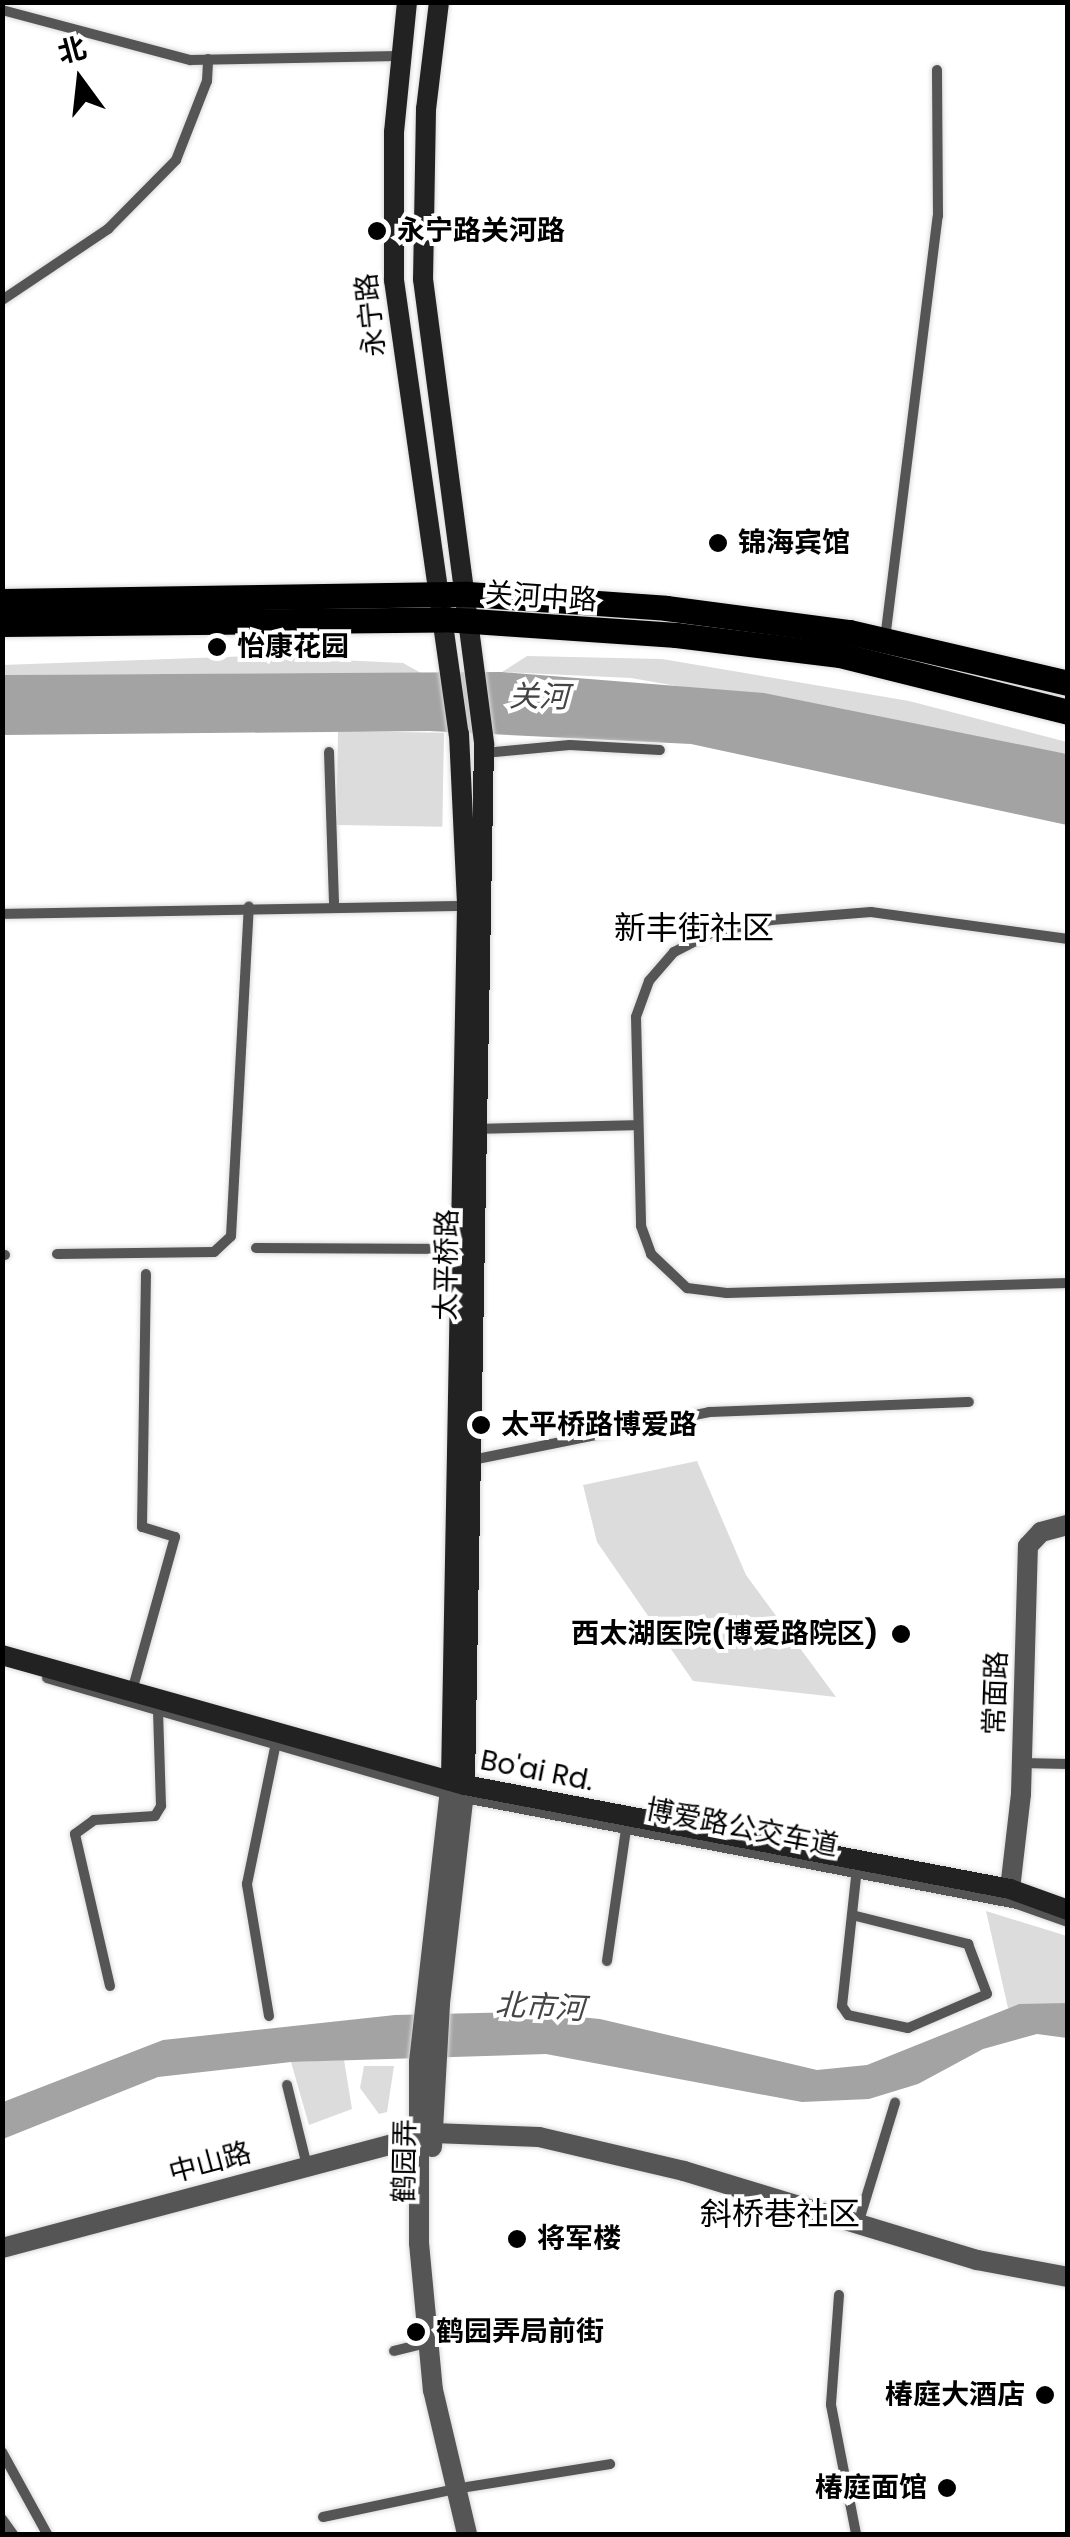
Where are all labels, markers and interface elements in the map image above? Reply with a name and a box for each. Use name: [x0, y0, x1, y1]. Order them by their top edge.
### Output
text: 北: [54, 28, 91, 73]
north arrow: [30, 30, 130, 130]
place label: 永宁路关河路: [397, 214, 565, 248]
marker: 永宁路关河路: [366, 220, 388, 242]
street label: 永宁路: [350, 271, 392, 359]
place label: 锦海宾馆: [738, 526, 850, 560]
marker: 锦海宾馆: [707, 532, 729, 554]
street label: 关河中路: [484, 576, 598, 618]
place label: 怡康花园: [237, 630, 349, 664]
marker: 怡康花园: [206, 636, 228, 658]
water label: 关河: [509, 678, 569, 716]
district label: 新丰街社区: [614, 909, 774, 947]
street label: 太平桥路: [429, 1209, 465, 1321]
place label: 太平桥路博爱路: [501, 1408, 697, 1442]
marker: 太平桥路博爱路: [470, 1414, 492, 1436]
place label: 西太湖医院(博爱路院区): [571, 1617, 878, 1651]
marker: 西太湖医院(博爱路院区): [888, 1621, 914, 1647]
street label: 常面路: [978, 1650, 1014, 1736]
street label: Bo'ai Rd.: [478, 1744, 596, 1798]
street label: 博爱路公交车道: [643, 1793, 841, 1863]
water label: 北市河: [494, 1987, 586, 2027]
street label: 鹤园弄: [387, 2119, 423, 2203]
street label: 中山路: [165, 2136, 255, 2190]
district label: 斜桥巷社区: [700, 2195, 860, 2233]
place label: 将军楼: [537, 2222, 621, 2256]
marker: 将军楼: [506, 2228, 528, 2250]
place label: 鹤园弄局前街: [436, 2315, 604, 2349]
marker: 鹤园弄局前街: [405, 2321, 427, 2343]
place label: 椿庭大酒店: [885, 2378, 1025, 2412]
marker: 椿庭大酒店: [1034, 2384, 1056, 2406]
place label: 椿庭面馆: [815, 2471, 927, 2505]
marker: 椿庭面馆: [936, 2477, 958, 2499]

